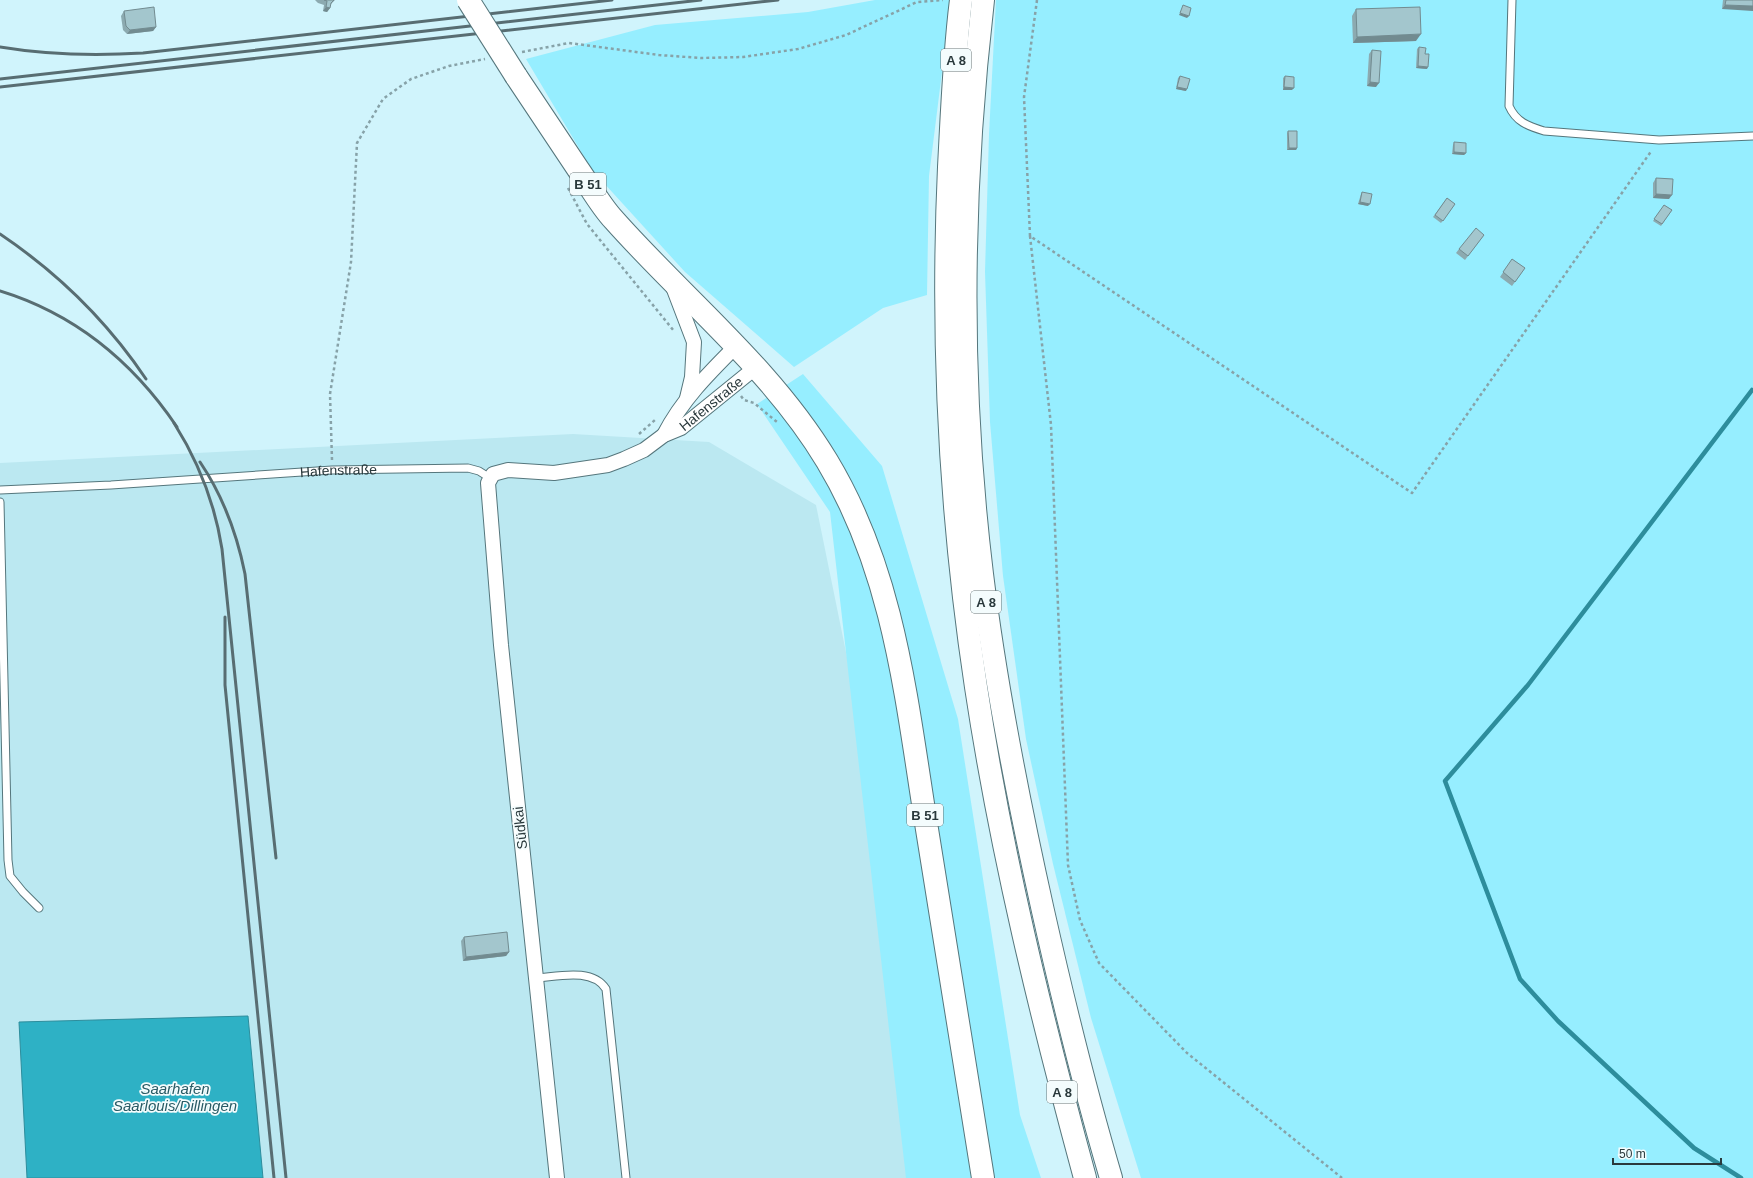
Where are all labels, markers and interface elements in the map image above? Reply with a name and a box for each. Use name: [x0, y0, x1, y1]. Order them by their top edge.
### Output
road number: A 8: [941, 49, 971, 71]
road number: B 51: [570, 173, 606, 195]
street label: Hafenstraße: [676, 373, 746, 434]
street label: Hafenstraße: [299, 461, 377, 480]
road number: A 8: [971, 591, 1001, 613]
road number: B 51: [907, 804, 943, 826]
street label: Südkai: [510, 806, 530, 850]
water label: Saarhafen Saarlouis/Dillingen: [113, 1080, 237, 1114]
road number: A 8: [1047, 1081, 1077, 1103]
scale bar: [1613, 1140, 1721, 1166]
text: 50 m: [1619, 1147, 1646, 1161]

